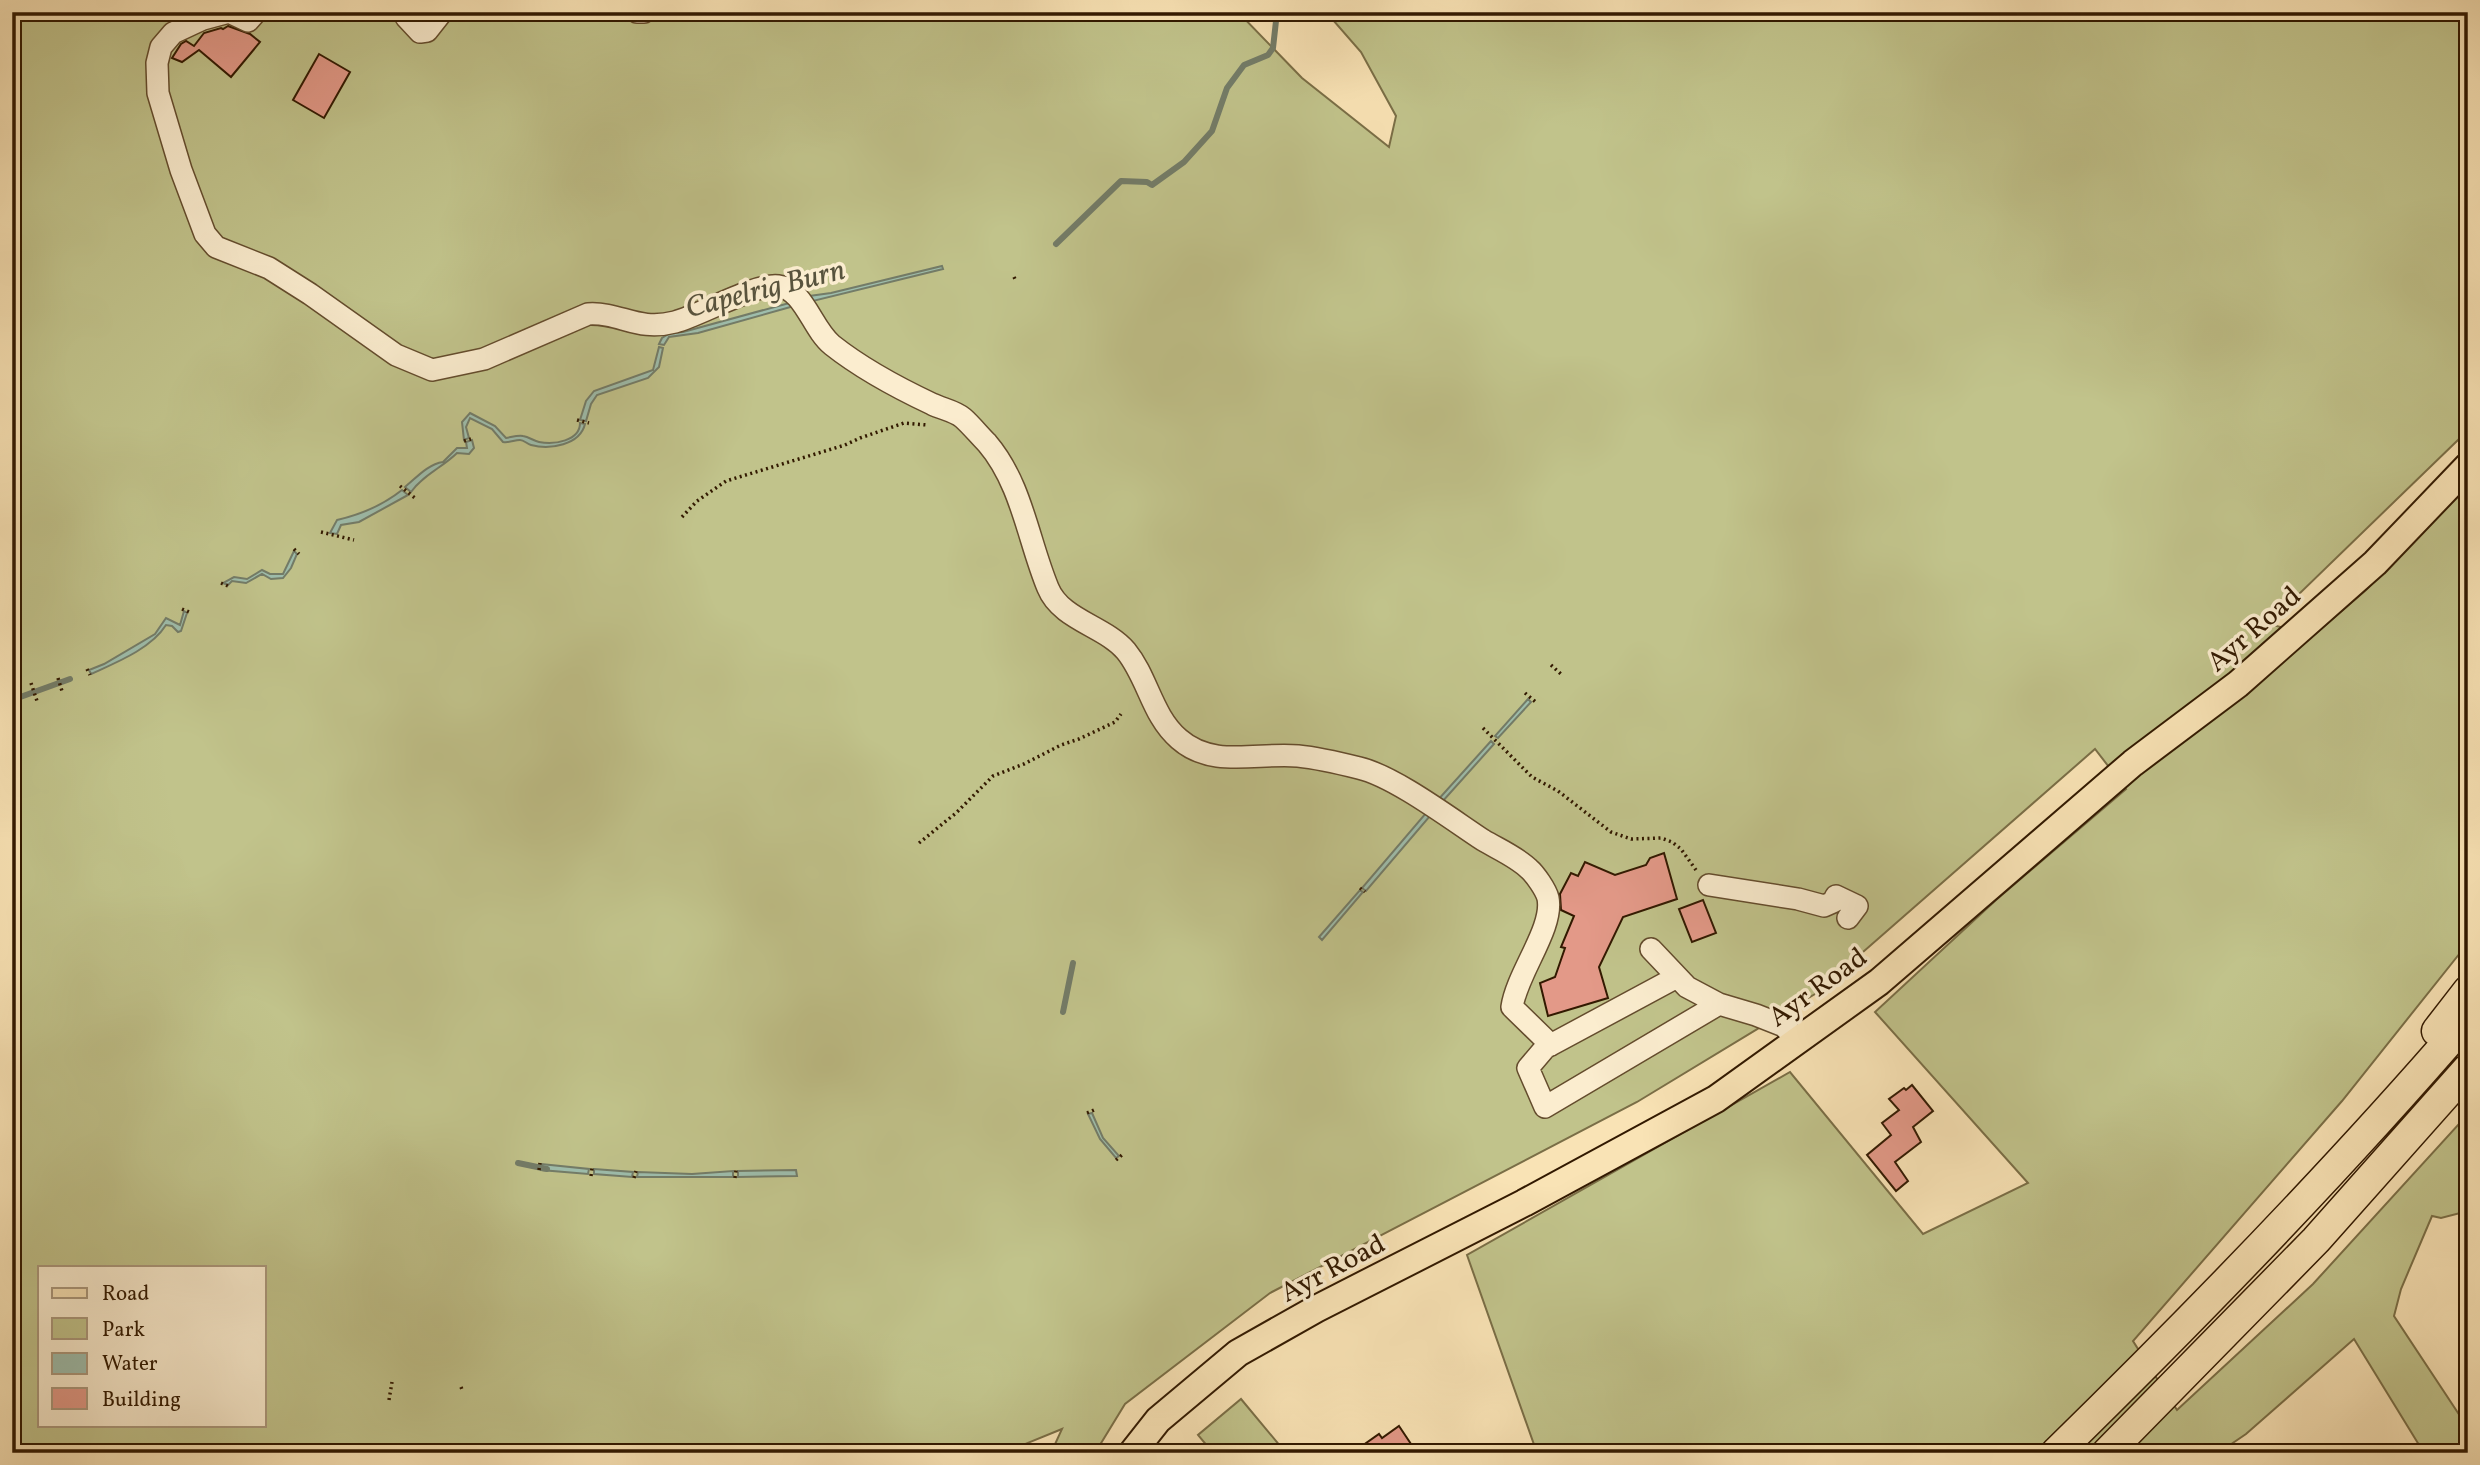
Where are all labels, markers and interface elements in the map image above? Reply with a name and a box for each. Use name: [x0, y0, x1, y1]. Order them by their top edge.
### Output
water label: Capelrig Burn: [681, 250, 850, 330]
street label: Ayr Road: [2199, 578, 2310, 682]
street label: Ayr Road: [1761, 939, 1876, 1037]
street label: Ayr Road: [1274, 1225, 1393, 1313]
legend: [38, 1266, 266, 1426]
text: Road: [102, 1280, 149, 1309]
text: Park: [102, 1316, 145, 1345]
text: Water: [102, 1350, 158, 1379]
text: Building: [102, 1386, 181, 1415]

